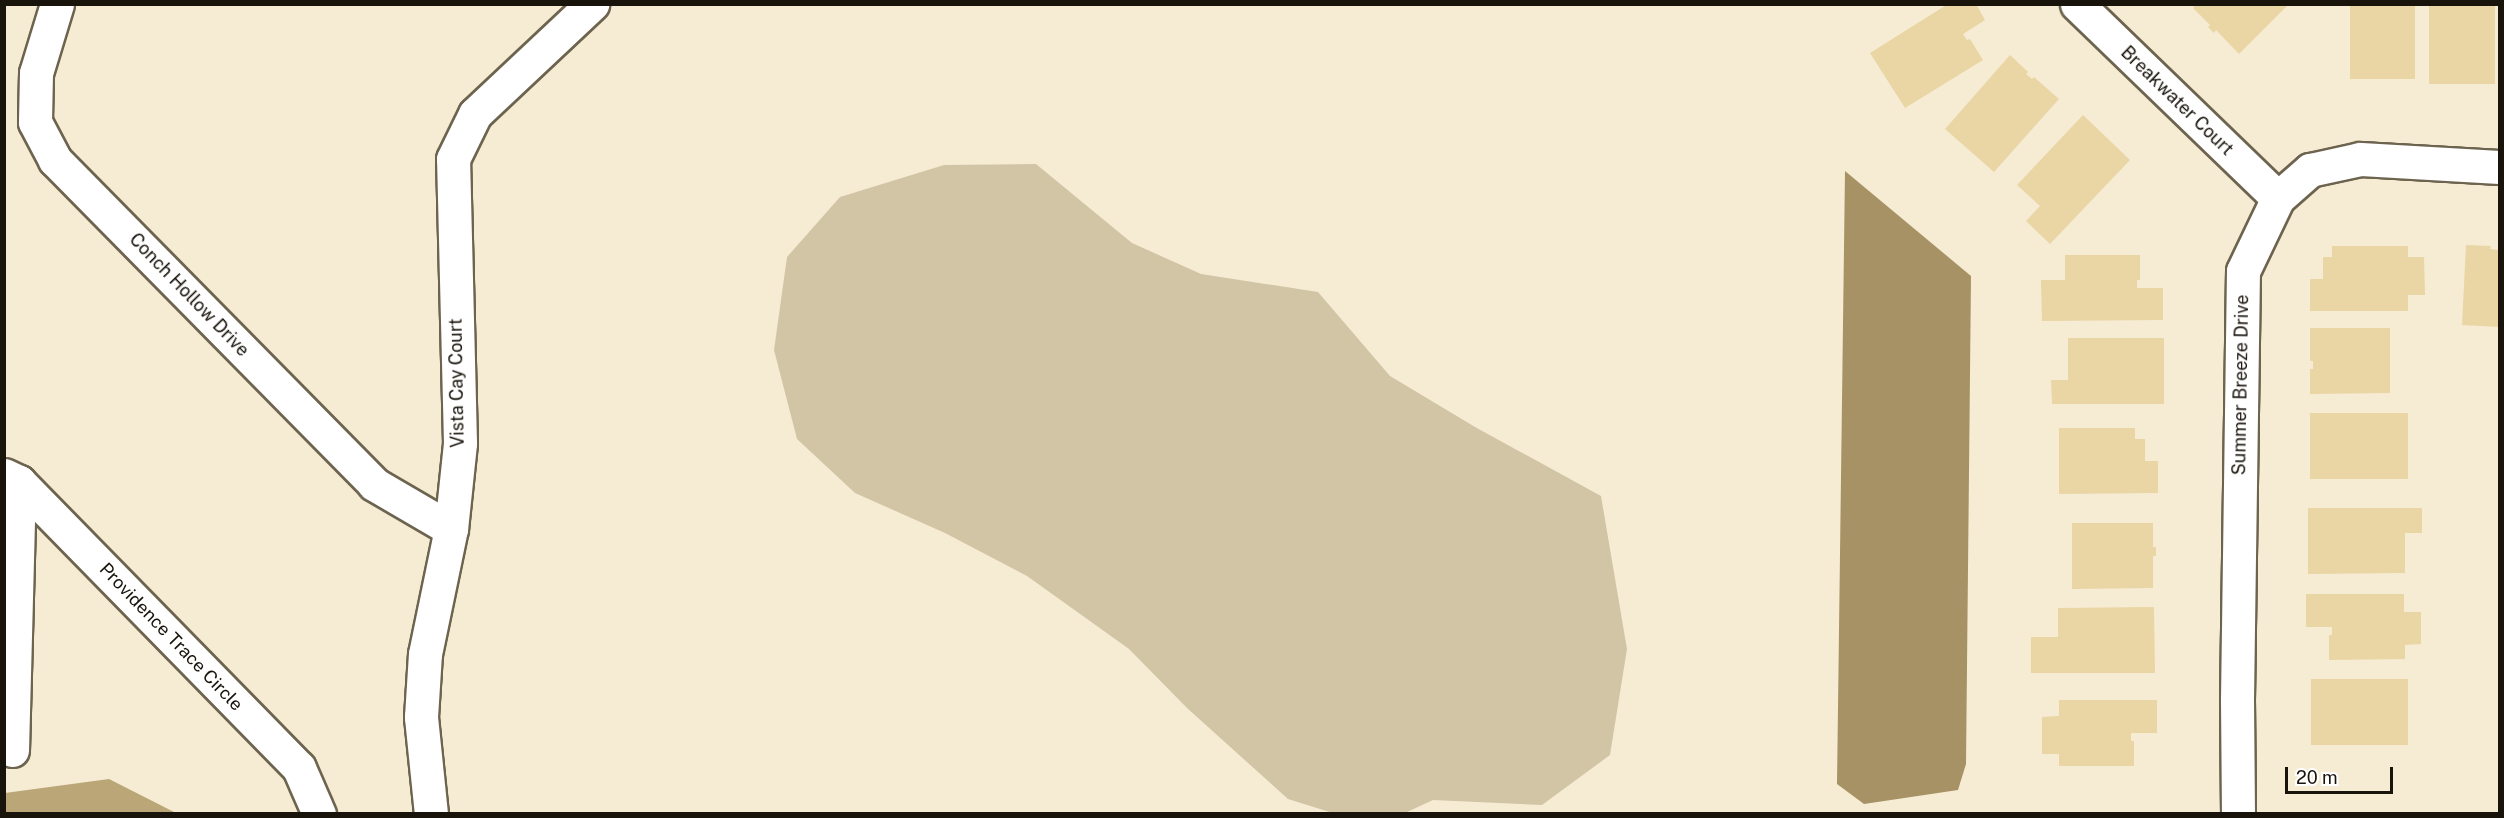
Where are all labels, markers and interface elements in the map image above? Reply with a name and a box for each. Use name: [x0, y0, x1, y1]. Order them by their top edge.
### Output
street label: Breakwater Court: [2116, 42, 2238, 160]
street label: Conch Hollow Drive: [125, 229, 253, 361]
street label: Summer Breeze Drive: [2229, 294, 2253, 476]
street label: Vista Cay Court: [445, 318, 469, 448]
street label: Providence Trace Circle: [95, 559, 247, 715]
scale bar: [2288, 755, 2396, 793]
text: 20 m: [2296, 767, 2338, 788]

